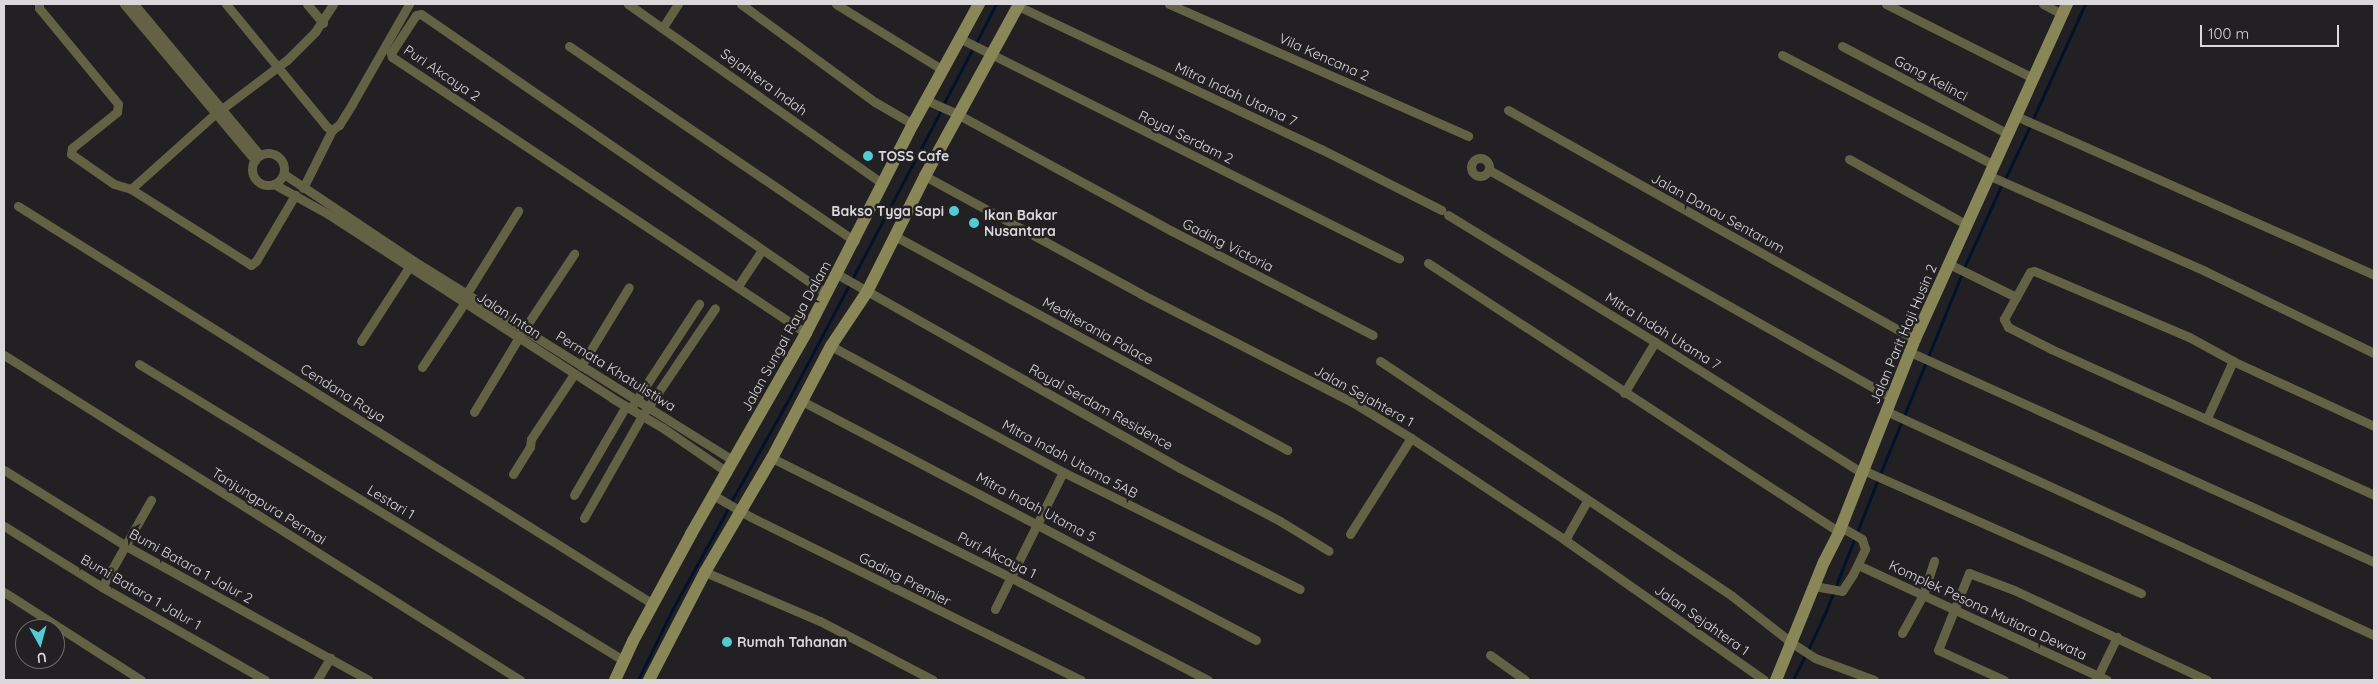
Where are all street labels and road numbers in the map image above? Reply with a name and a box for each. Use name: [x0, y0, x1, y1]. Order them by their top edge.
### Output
street label: Vila Kencana 2: [1276, 30, 1372, 84]
street label: Puri Akcaya 2: [401, 41, 483, 105]
street label: Sejahtera Indah: [718, 45, 810, 119]
street label: Gang Kelinci: [1891, 52, 1971, 104]
street label: Mitra Indah Utama 7: [1172, 58, 1300, 130]
street label: Royal Serdam 2: [1136, 107, 1236, 167]
street label: Jalan Danau Sentarum: [1648, 169, 1788, 257]
street label: Gading Victoria: [1180, 215, 1276, 275]
street label: Jalan Sungai Raya Dalam: [738, 258, 834, 414]
street label: Jalan Parit Haji Husin 2: [1866, 262, 1940, 406]
street label: Jalan Intan: [474, 288, 544, 342]
street label: Mitra Indah Utama 7: [1602, 289, 1724, 373]
street label: Mediterania Palace: [1040, 294, 1156, 368]
street label: Permata Khatulistiwa: [553, 327, 679, 415]
street label: Cendana Raya: [297, 360, 389, 426]
street label: Royal Serdam Residence: [1026, 360, 1176, 454]
street label: Jalan Sejahtera 1: [1311, 362, 1417, 430]
street label: Mitra Indah Utama 5AB: [999, 416, 1141, 502]
street label: Tanjungpura Permai: [209, 464, 329, 548]
street label: Mitra Indah Utama 5: [973, 468, 1099, 546]
street label: Lestari 1: [364, 481, 418, 523]
street label: Bumi Batara 1 Jalur 2: [126, 525, 256, 607]
street label: Puri Akcaya 1: [955, 528, 1039, 582]
street label: Gading Premier: [856, 549, 954, 609]
street label: Bumi Batara 1 Jalur 1: [78, 551, 204, 633]
street label: Komplek Pesona Mutiara Dewata: [1886, 557, 2090, 663]
street label: Jalan Sejahtera 1: [1652, 581, 1752, 659]

